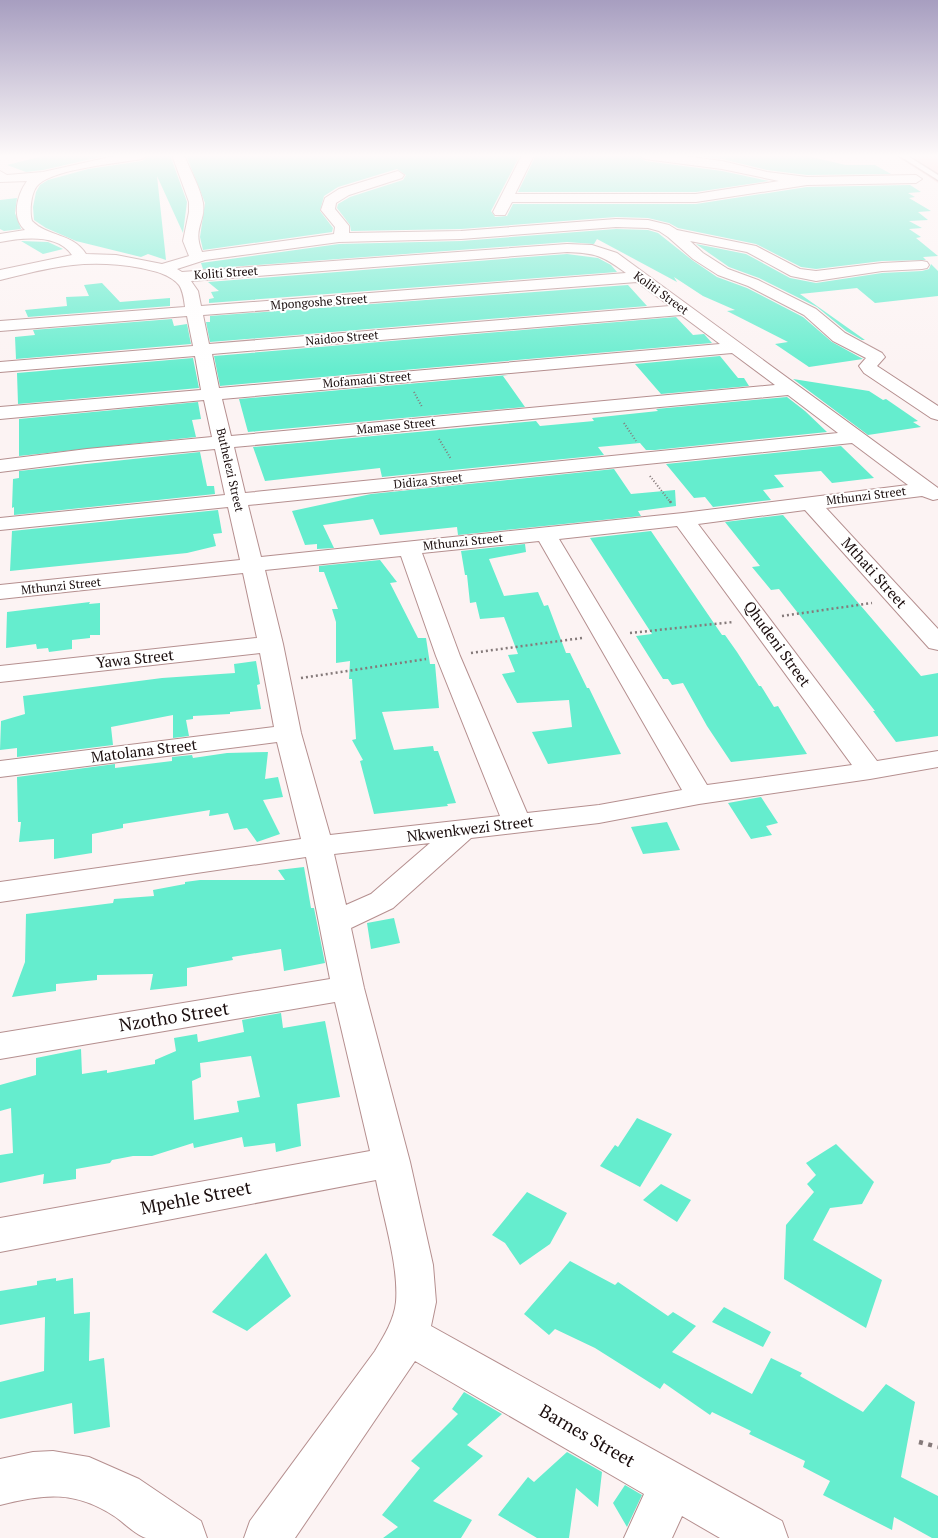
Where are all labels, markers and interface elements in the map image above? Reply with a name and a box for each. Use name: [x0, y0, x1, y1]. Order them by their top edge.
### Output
street label: Koliti Street: [193, 263, 259, 282]
street label: Koliti Street: [631, 268, 692, 318]
street label: Mpongoshe Street: [270, 291, 368, 312]
street label: Naidoo Street: [305, 327, 380, 348]
street label: Mofamadi Street: [322, 368, 412, 391]
street label: Mamase Street: [356, 414, 437, 437]
street label: Buthelezi Street: [214, 426, 248, 514]
street label: Didiza Street: [393, 469, 464, 492]
street label: Mthunzi Street: [825, 483, 907, 508]
street label: Mthunzi Street: [422, 530, 504, 553]
street label: Mthati Street: [838, 533, 912, 612]
street label: Mthunzi Street: [20, 574, 102, 597]
street label: Qhudeni Street: [740, 596, 816, 691]
street label: Yawa Street: [95, 644, 175, 672]
street label: Matolana Street: [90, 734, 198, 766]
street label: Nkwenkwezi Street: [406, 810, 535, 846]
street label: Nzotho Street: [117, 995, 231, 1037]
street label: Mpehle Street: [138, 1174, 254, 1220]
street label: Barnes Street: [535, 1398, 640, 1472]

